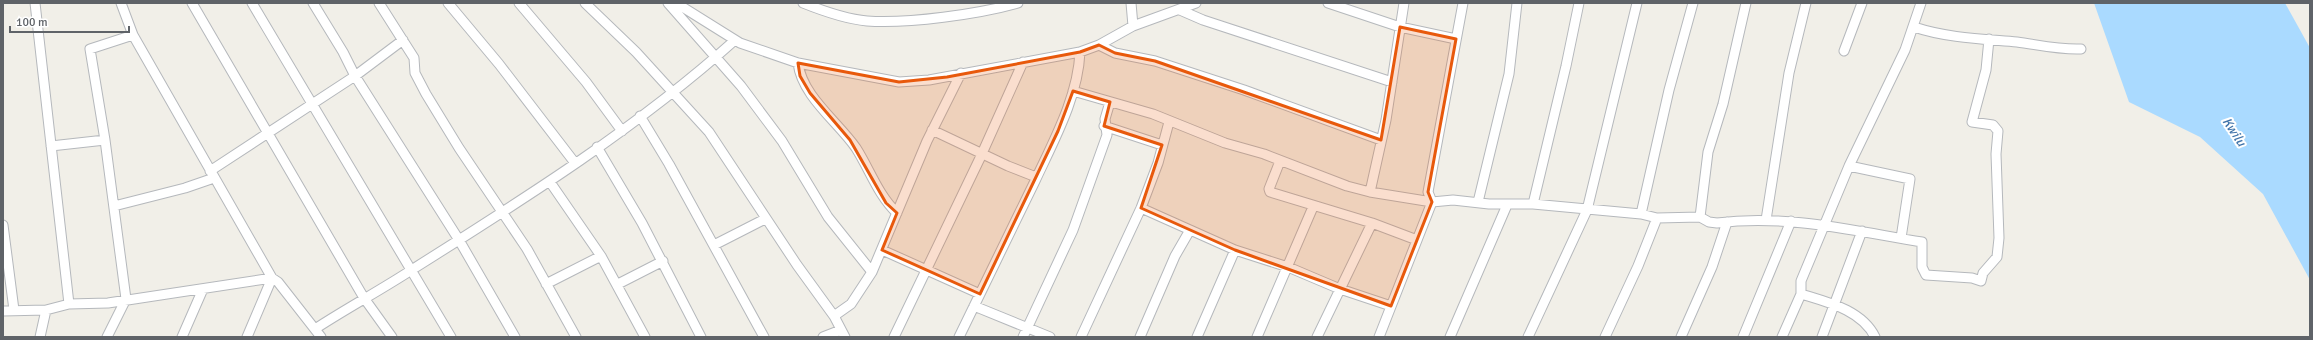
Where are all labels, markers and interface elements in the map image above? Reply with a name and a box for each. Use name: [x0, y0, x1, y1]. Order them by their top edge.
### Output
scale bar: [10, 8, 129, 34]
text: 100 m: [16, 15, 48, 30]
water label: Kwilu: [2219, 115, 2250, 150]

